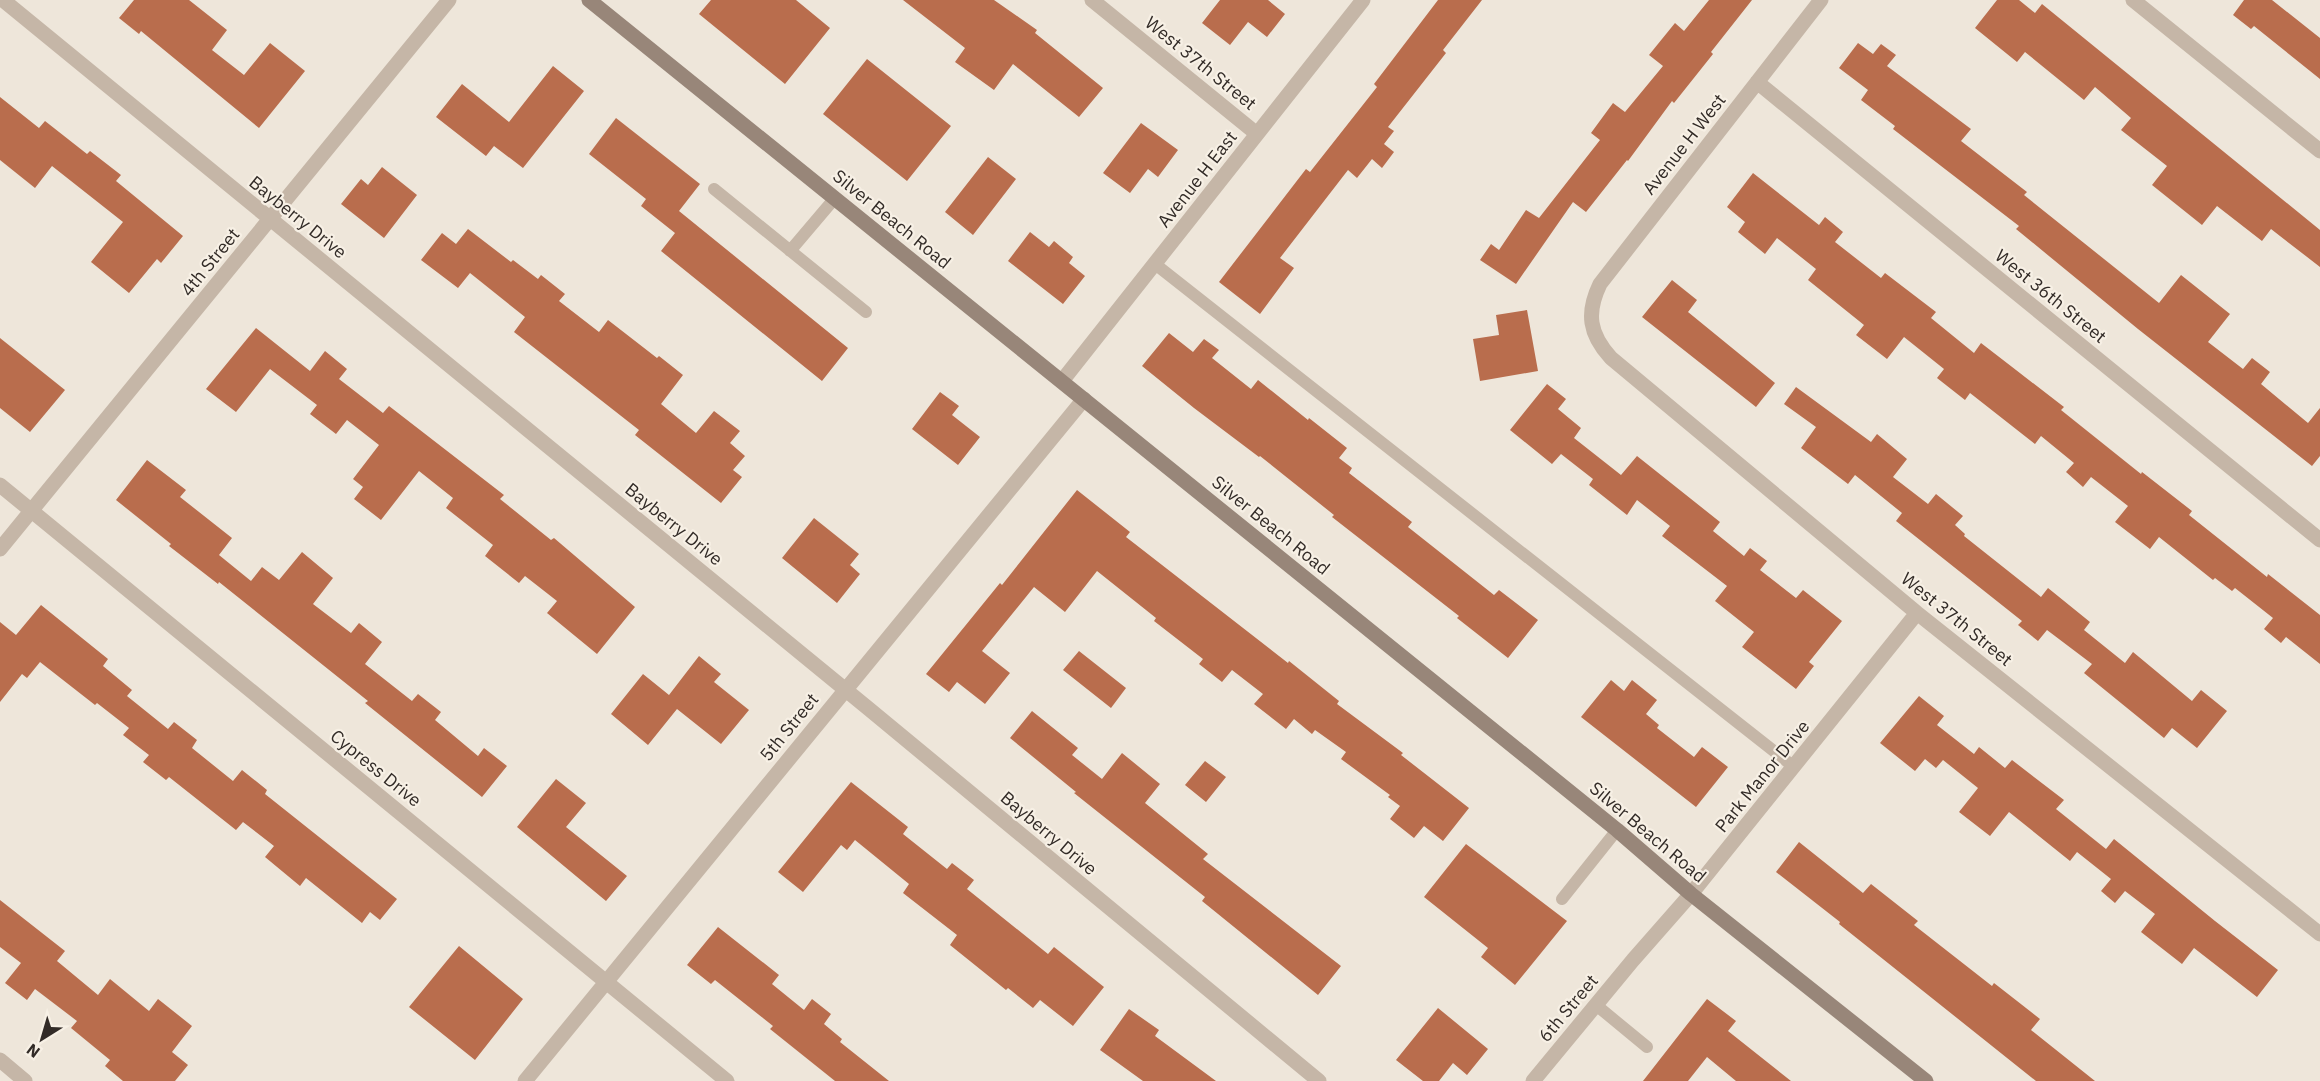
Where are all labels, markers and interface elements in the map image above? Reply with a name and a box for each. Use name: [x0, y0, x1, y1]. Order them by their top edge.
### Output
street label: West 37th Street: [1141, 11, 1261, 115]
street label: Avenue H West: [1637, 89, 1731, 199]
street label: Avenue H East: [1152, 126, 1242, 232]
street label: Silver Beach Road: [828, 164, 956, 274]
street label: Bayberry Drive: [245, 171, 352, 263]
street label: 4th Street: [176, 223, 244, 301]
street label: West 36th Street: [1991, 244, 2111, 348]
street label: Silver Beach Road: [1207, 470, 1335, 580]
street label: Bayberry Drive: [621, 478, 728, 570]
street label: West 37th Street: [1897, 567, 2017, 671]
street label: 5th Street: [755, 688, 823, 766]
street label: Park Manor Drive: [1710, 715, 1814, 837]
street label: Cypress Drive: [326, 724, 426, 812]
street label: Silver Beach Road: [1585, 776, 1711, 888]
street label: Bayberry Drive: [996, 786, 1102, 880]
street label: 6th Street: [1533, 970, 1603, 1046]
north arrow: [12, 1009, 72, 1069]
text: N: [22, 1040, 44, 1062]

